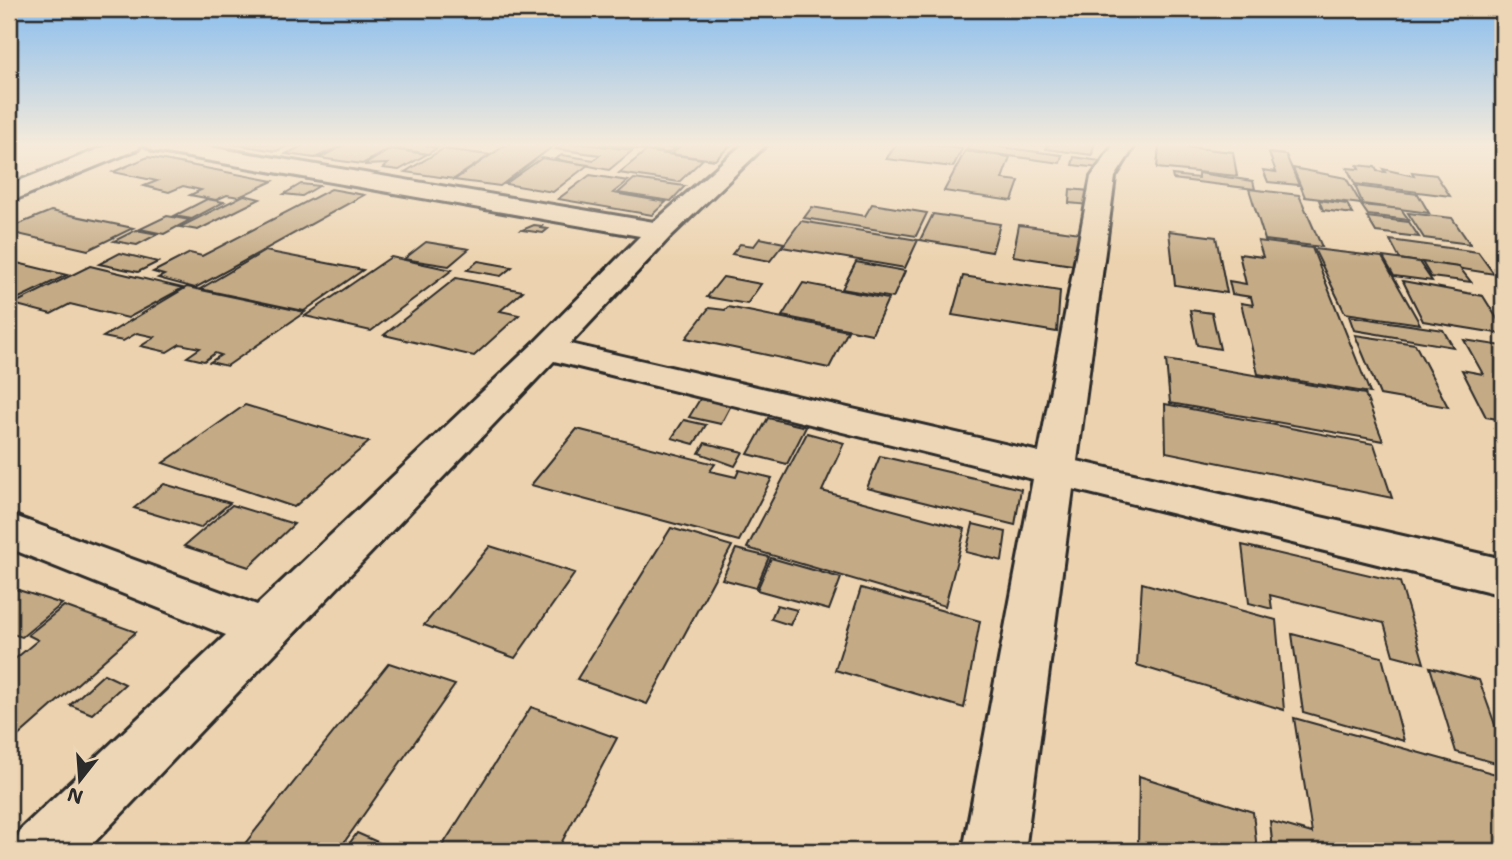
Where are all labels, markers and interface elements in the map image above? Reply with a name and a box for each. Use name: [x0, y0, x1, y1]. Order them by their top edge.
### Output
north arrow: [46, 744, 116, 814]
text: N: [64, 782, 86, 810]

